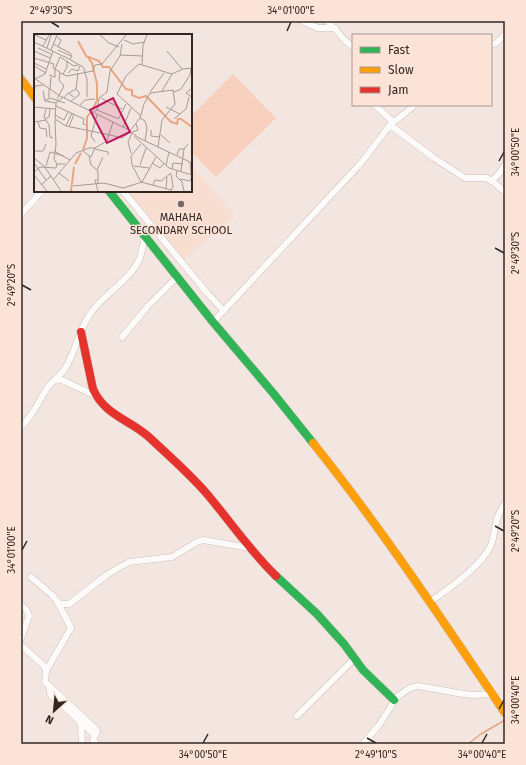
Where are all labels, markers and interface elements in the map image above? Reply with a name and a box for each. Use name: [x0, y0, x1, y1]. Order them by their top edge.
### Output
text: 2°49'30"S: [30, 5, 73, 17]
text: 34°01'00"E: [267, 5, 315, 17]
inset map: [34, 34, 192, 192]
legend: [352, 34, 492, 106]
text: Fast: [388, 43, 410, 57]
text: Slow: [388, 63, 414, 77]
text: Jam: [388, 83, 408, 97]
text: 34°00'50"E: [510, 128, 522, 176]
marker: MAHAHA SECONDARY SCHOOL: [176, 199, 186, 209]
place label: MAHAHA SECONDARY SCHOOL: [130, 211, 232, 237]
text: 2°49'30"S: [510, 231, 522, 274]
text: 2°49'20"S: [6, 263, 18, 306]
text: 2°49'20"S: [510, 509, 522, 552]
text: 34°01'00"E: [6, 526, 18, 574]
text: 34°00'40"E: [510, 676, 522, 724]
north arrow: [34, 691, 74, 731]
text: N: [43, 712, 56, 727]
text: 34°00'50"E: [179, 749, 227, 761]
text: 2°49'10"S: [355, 749, 398, 761]
text: 34°00'40"E: [458, 749, 506, 761]

